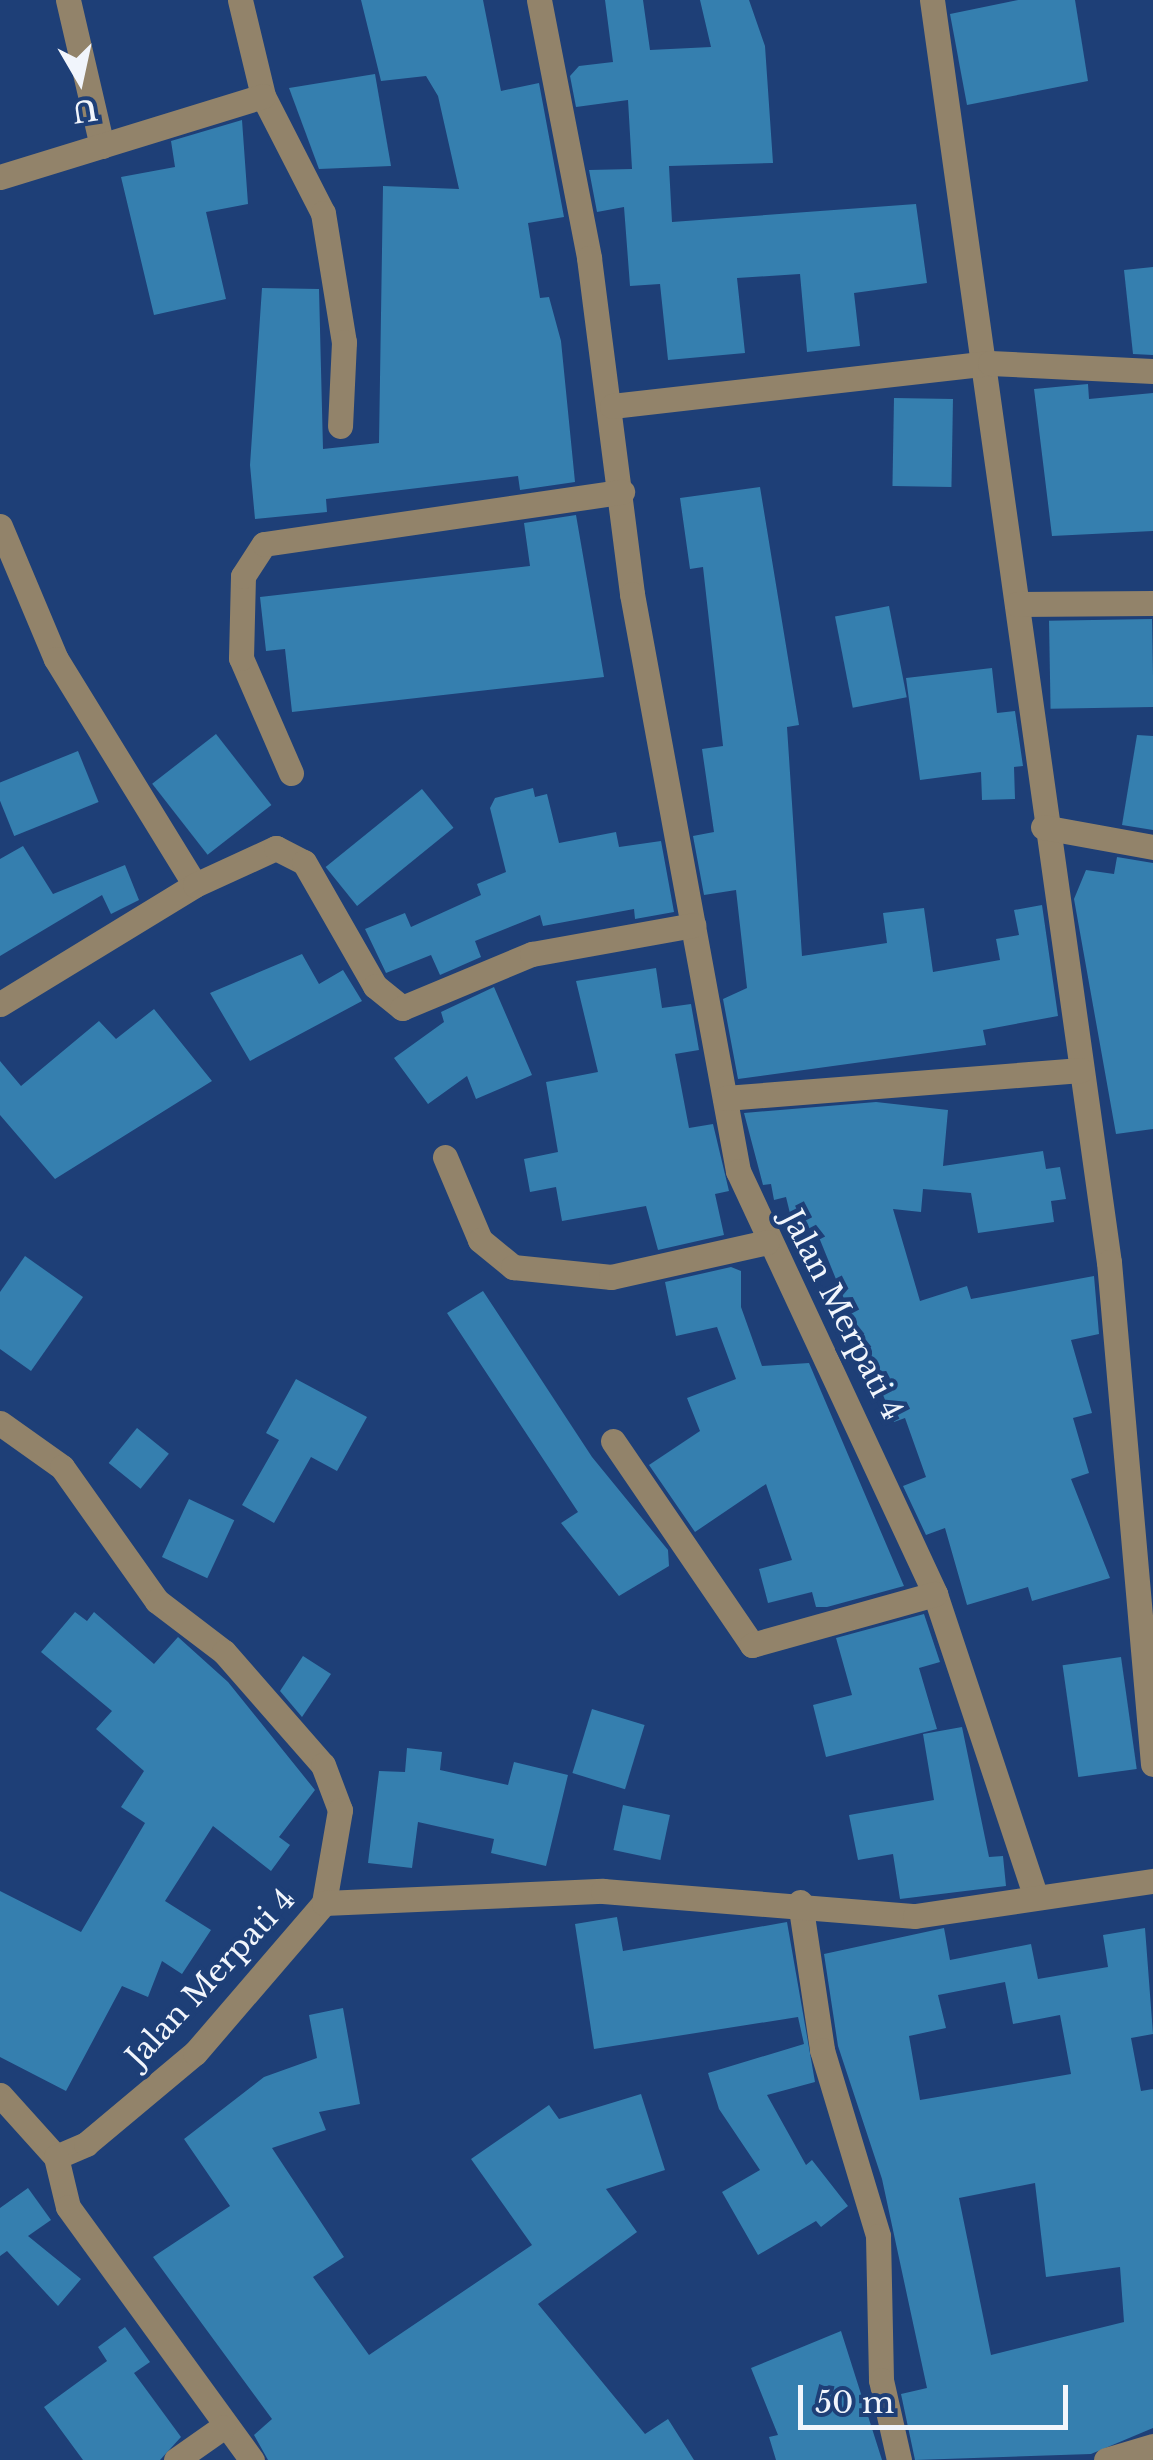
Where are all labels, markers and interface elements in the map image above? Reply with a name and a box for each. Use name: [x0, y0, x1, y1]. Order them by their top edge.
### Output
north arrow: [30, 30, 130, 130]
text: U: [70, 91, 100, 129]
street label: Jalan Merpati 4: [773, 1204, 911, 1426]
street label: Jalan Merpati 4: [119, 1881, 303, 2075]
scale bar: [803, 2365, 1073, 2427]
text: 50 m: [815, 2384, 894, 2421]

